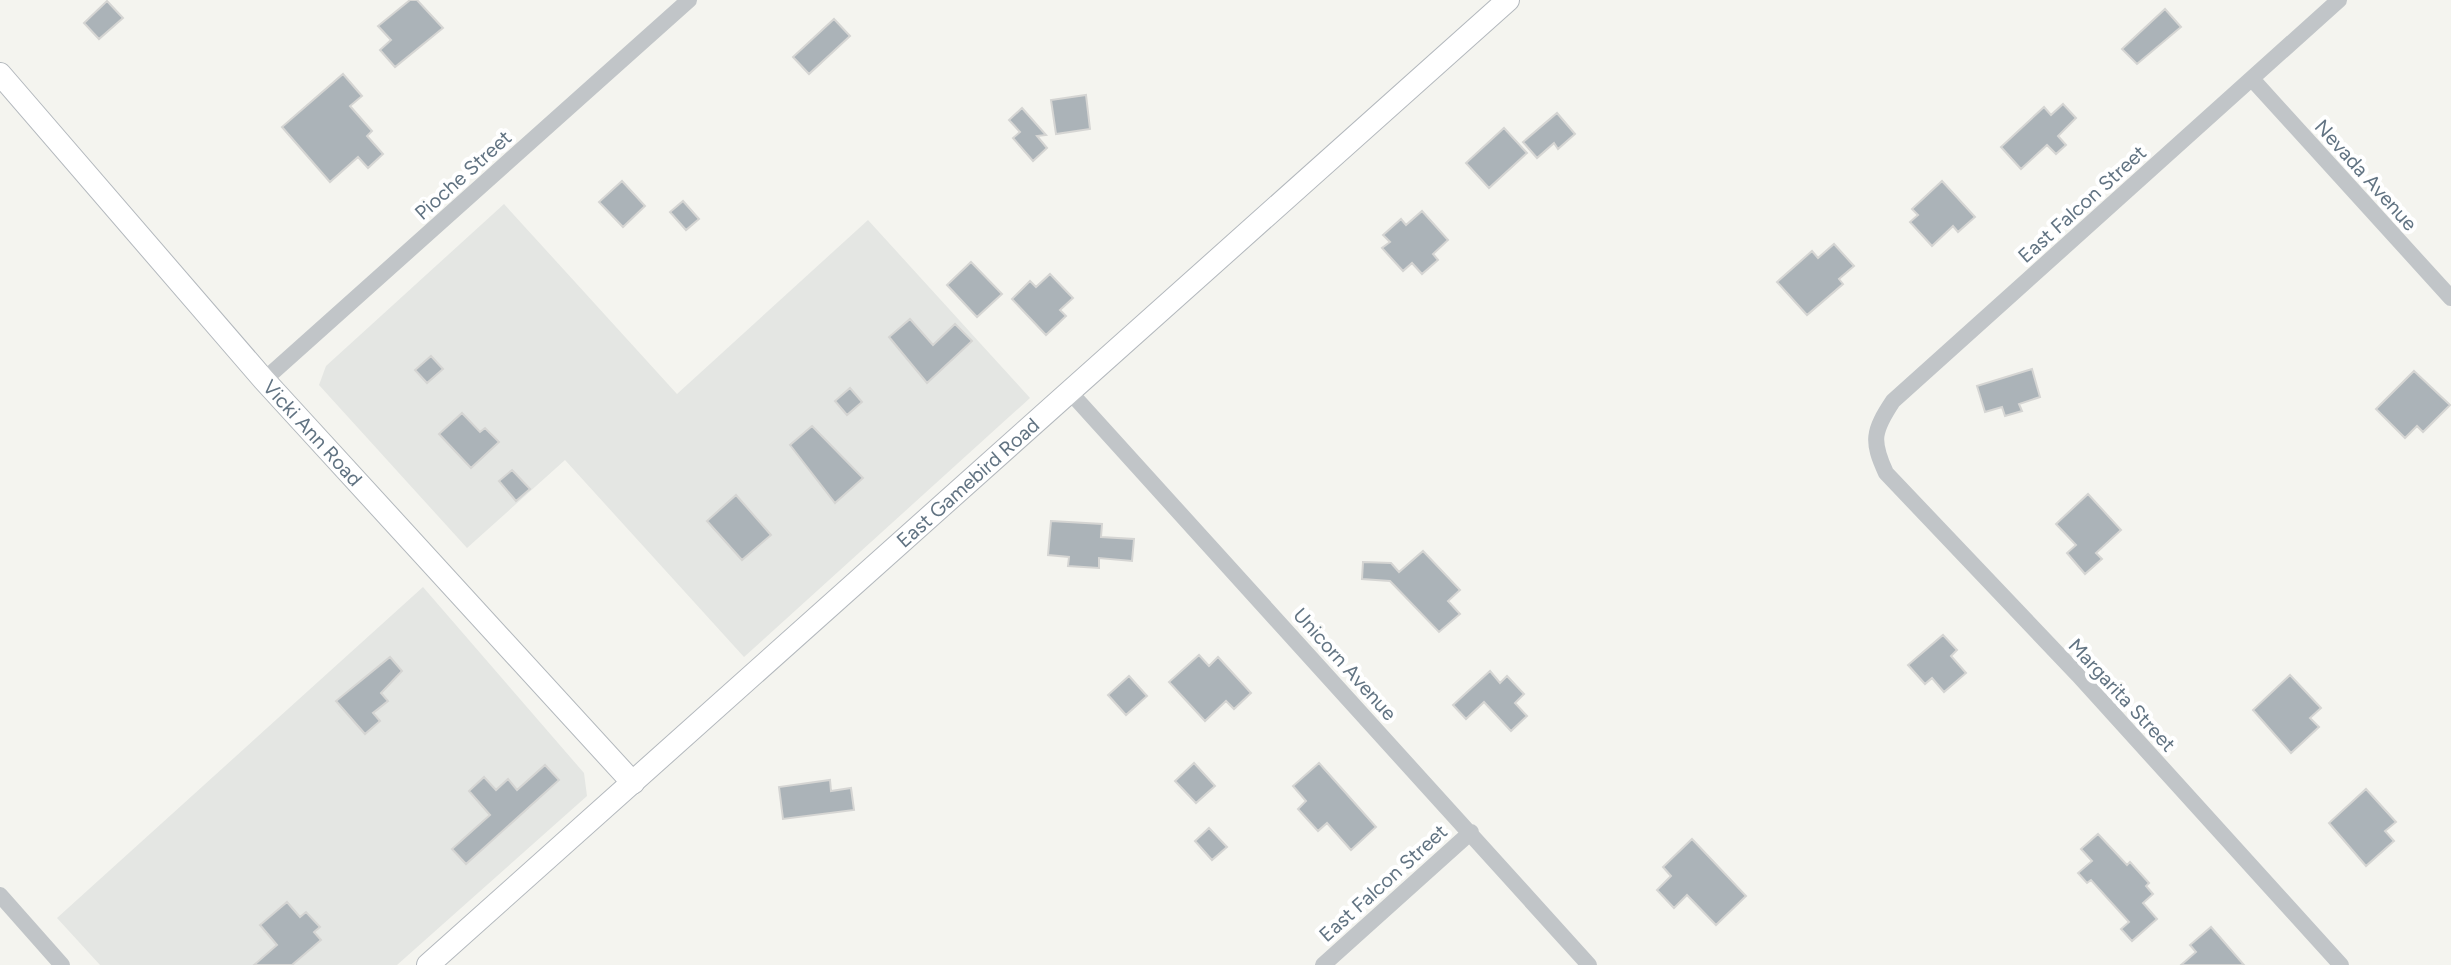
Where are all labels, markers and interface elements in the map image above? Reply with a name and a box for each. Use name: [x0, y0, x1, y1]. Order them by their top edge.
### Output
street label: Nevada Avenue: [2310, 115, 2422, 235]
street label: Pioche Street: [410, 125, 516, 225]
street label: East Falcon Street: [2013, 140, 2151, 268]
street label: Vicki Ann Road: [258, 375, 367, 491]
street label: East Gamebird Road: [892, 413, 1044, 553]
street label: Unicorn Avenue: [1288, 603, 1402, 725]
street label: Margarita Street: [2063, 633, 2181, 757]
street label: East Falcon Street: [1314, 819, 1452, 947]

